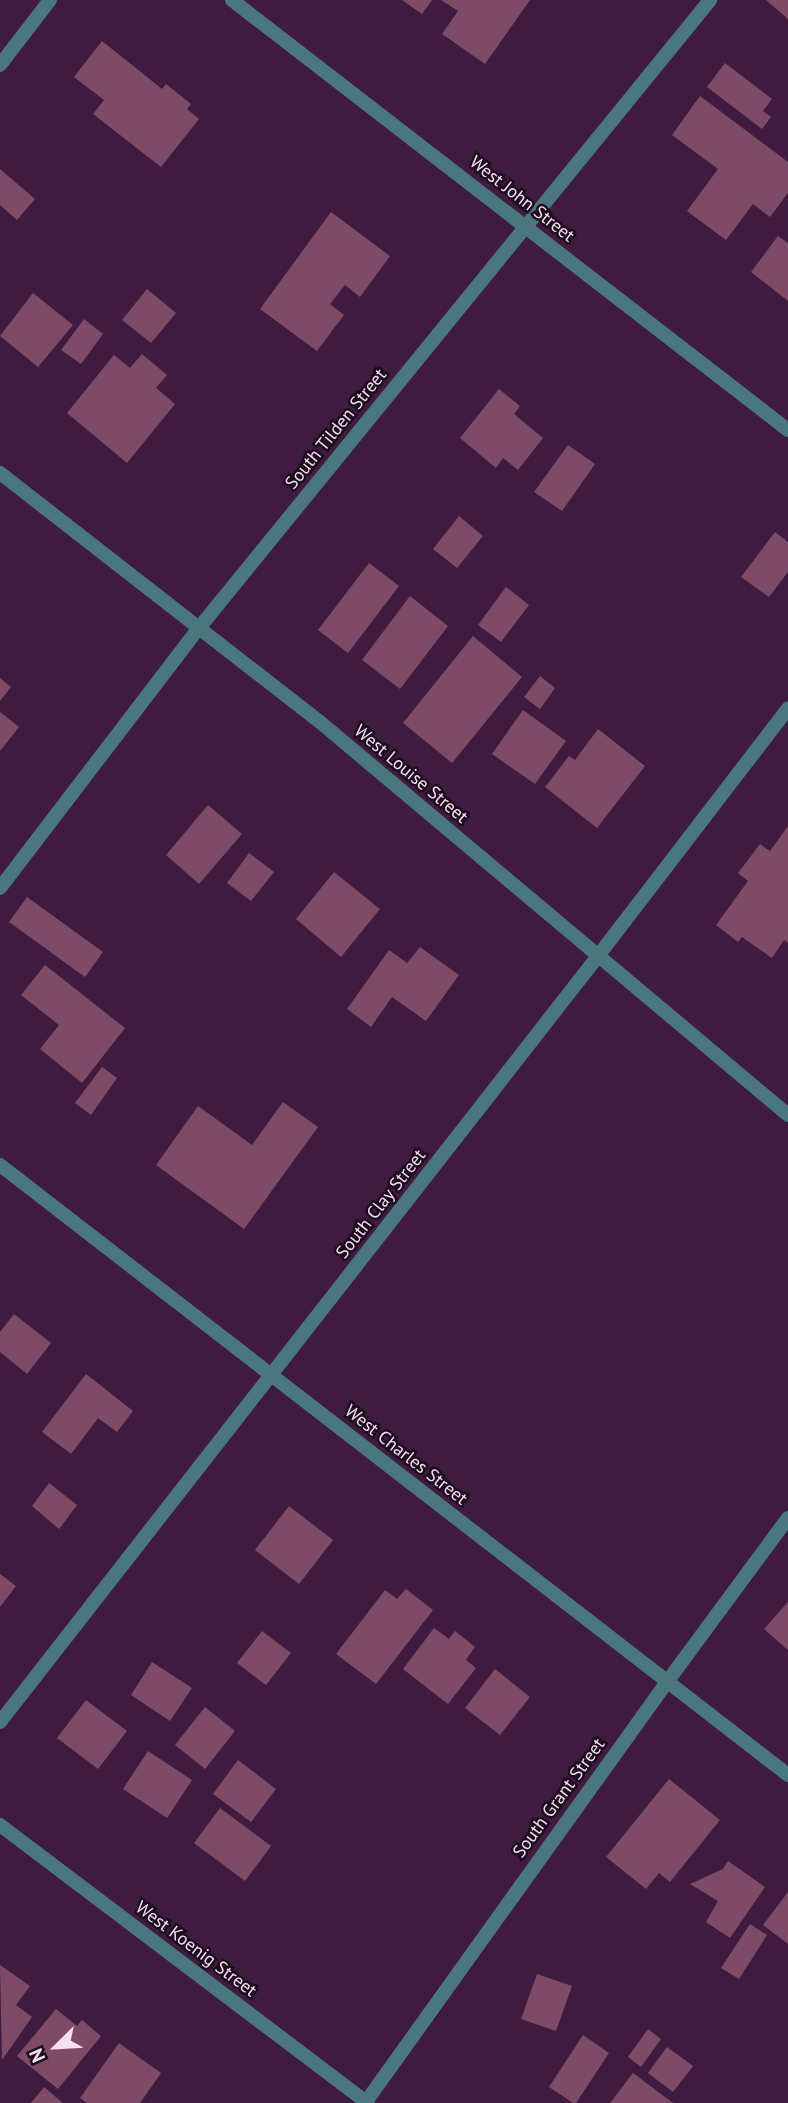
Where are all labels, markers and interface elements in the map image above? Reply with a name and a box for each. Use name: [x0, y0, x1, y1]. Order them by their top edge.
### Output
street label: West John Street: [465, 151, 579, 247]
street label: South Tilden Street: [281, 364, 391, 494]
street label: West Louise Street: [350, 720, 472, 828]
street label: South Clay Street: [331, 1145, 431, 1263]
street label: West Charles Street: [340, 1400, 472, 1510]
street label: South Grant Street: [508, 1734, 610, 1862]
street label: West Koenig Street: [131, 1897, 261, 2001]
north arrow: [21, 2012, 91, 2082]
text: N: [23, 2045, 50, 2066]

